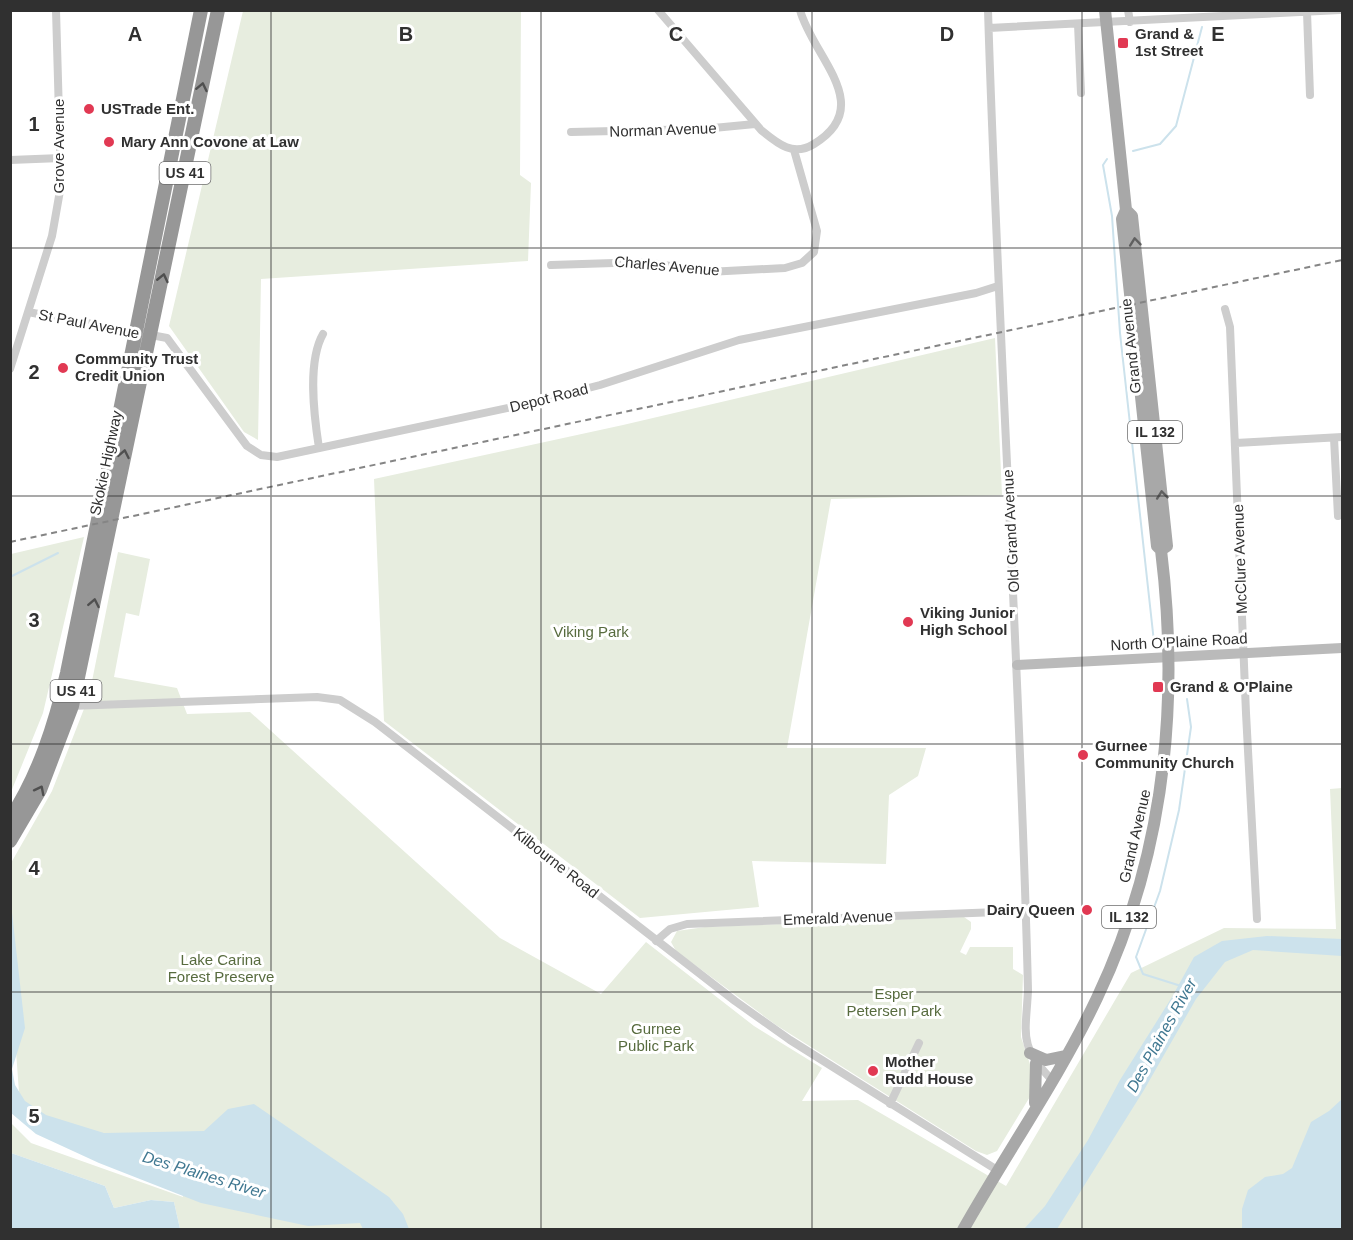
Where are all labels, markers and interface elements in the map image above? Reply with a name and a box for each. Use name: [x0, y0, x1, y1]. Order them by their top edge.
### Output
text: A: [128, 23, 142, 45]
text: B: [399, 23, 413, 45]
text: C: [669, 23, 683, 45]
text: D: [940, 23, 954, 45]
text: E: [1211, 23, 1225, 45]
place label: Grand & 1st Street: [1135, 25, 1203, 59]
marker: Grand & 1st Street: [1116, 36, 1130, 50]
one-way arrow: [195, 82, 208, 92]
street label: Grove Avenue: [50, 99, 67, 193]
place label: USTrade Ent.: [101, 100, 194, 117]
marker: USTrade Ent.: [82, 102, 96, 116]
text: 1: [28, 113, 40, 135]
street label: Norman Avenue: [609, 119, 717, 140]
place label: Mary Ann Covone at Law: [121, 133, 299, 150]
marker: Mary Ann Covone at Law: [102, 135, 116, 149]
road number: US 41: [160, 162, 210, 184]
one-way arrow: [1129, 237, 1142, 247]
street label: Charles Avenue: [614, 252, 720, 279]
one-way arrow: [155, 273, 168, 283]
street label: Grand Avenue: [1117, 298, 1144, 394]
street label: St Paul Avenue: [37, 305, 141, 342]
place label: Community Trust Credit Union: [75, 350, 198, 384]
text: 2: [28, 361, 40, 383]
marker: Community Trust Credit Union: [56, 361, 70, 375]
street label: Depot Road: [508, 380, 590, 415]
street label: Skokie Highway: [86, 408, 125, 517]
road number: IL 132: [1128, 421, 1182, 443]
one-way arrow: [117, 449, 130, 459]
street label: Old Grand Avenue: [999, 469, 1022, 593]
one-way arrow: [1156, 490, 1169, 500]
street label: McClure Avenue: [1229, 504, 1250, 614]
one-way arrow: [87, 599, 100, 609]
place label: Viking Junior High School: [920, 604, 1015, 638]
text: 3: [28, 609, 40, 631]
marker: Viking Junior High School: [901, 615, 915, 629]
park label: Viking Park: [553, 623, 629, 640]
street label: North O'Plaine Road: [1110, 629, 1248, 654]
place label: Grand & O'Plaine: [1170, 678, 1293, 695]
road number: US 41: [50, 680, 101, 702]
marker: Grand & O'Plaine: [1151, 680, 1165, 694]
place label: Gurnee Community Church: [1095, 737, 1234, 771]
marker: Gurnee Community Church: [1076, 748, 1090, 762]
one-way arrow: [32, 785, 44, 796]
street label: Grand Avenue: [1115, 787, 1154, 884]
street label: Kilbourne Road: [510, 824, 602, 901]
text: 4: [28, 857, 40, 879]
place label: Dairy Queen: [987, 901, 1075, 918]
marker: Dairy Queen: [1080, 903, 1094, 917]
road number: IL 132: [1102, 906, 1156, 928]
street label: Emerald Avenue: [783, 907, 893, 928]
park label: Lake Carina Forest Preserve: [168, 951, 274, 985]
water label: Des Plaines River: [1123, 975, 1200, 1095]
park label: Esper Petersen Park: [846, 985, 942, 1019]
park label: Gurnee Public Park: [618, 1020, 694, 1054]
place label: Mother Rudd House: [885, 1053, 973, 1087]
marker: Mother Rudd House: [866, 1064, 880, 1078]
text: 5: [28, 1105, 40, 1127]
water label: Des Plaines River: [141, 1148, 268, 1201]

